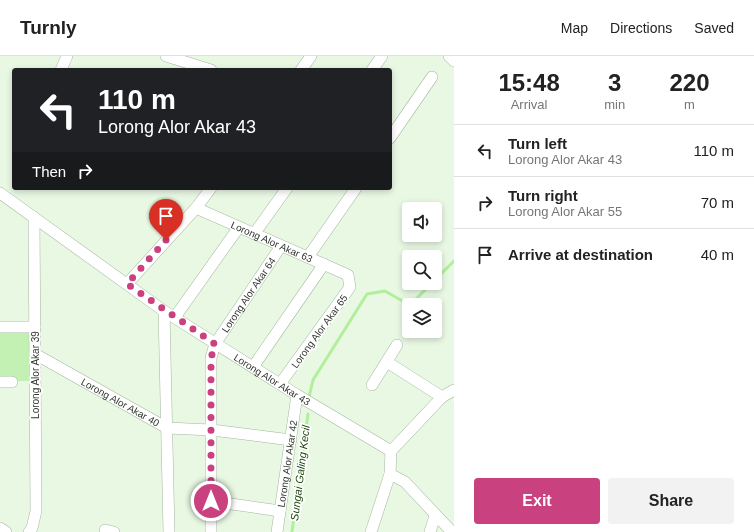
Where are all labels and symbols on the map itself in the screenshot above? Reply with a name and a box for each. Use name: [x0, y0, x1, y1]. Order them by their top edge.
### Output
pin: [149, 199, 183, 240]
street label: Lorong Alor Akar 63: [229, 219, 315, 265]
street label: Lorong Alor Akar 64: [219, 255, 278, 335]
street label: Lorong Alor Akar 65: [289, 292, 350, 370]
street label: Lorong Alor Akar 39: [30, 331, 41, 419]
street label: Lorong Alor Akar 43: [232, 352, 312, 408]
street label: Lorong Alor Akar 40: [79, 376, 162, 429]
street label: Lorong Alor Akar 42: [276, 419, 299, 508]
water label: Sungai Galing Kecil: [288, 424, 312, 521]
position arrow: [190, 480, 232, 522]

